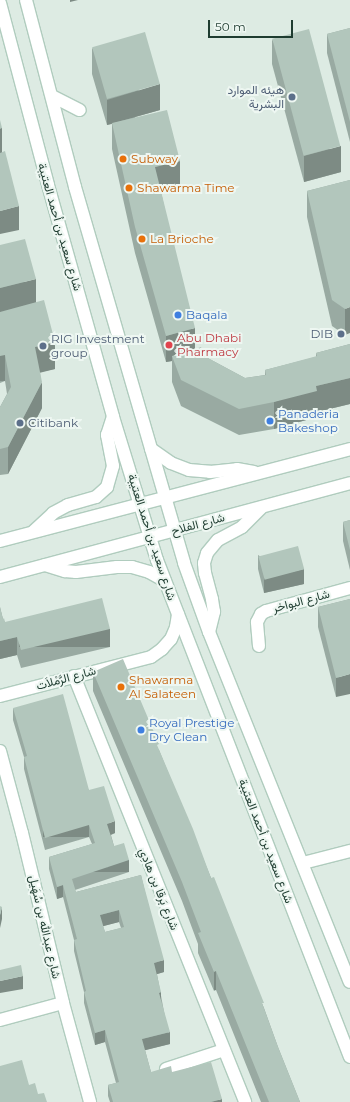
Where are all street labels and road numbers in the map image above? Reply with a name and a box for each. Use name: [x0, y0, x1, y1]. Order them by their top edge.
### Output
street label: شارع سعيد بن أحمد العتيبة: [35, 161, 85, 293]
street label: شارع سعيد بن أحمد العتيبة: [125, 472, 179, 602]
street label: شارع الفلاح: [170, 510, 226, 538]
street label: شارع البواخر: [271, 586, 331, 616]
street label: شارع الرَّمْلاَت: [35, 663, 97, 693]
street label: شارع سعيد بن أحمد العتيبة: [236, 777, 296, 905]
street label: شارع بَرقا بن هادِي: [136, 846, 182, 932]
street label: شارع عبدالله بن سُهَيل: [26, 874, 64, 980]

